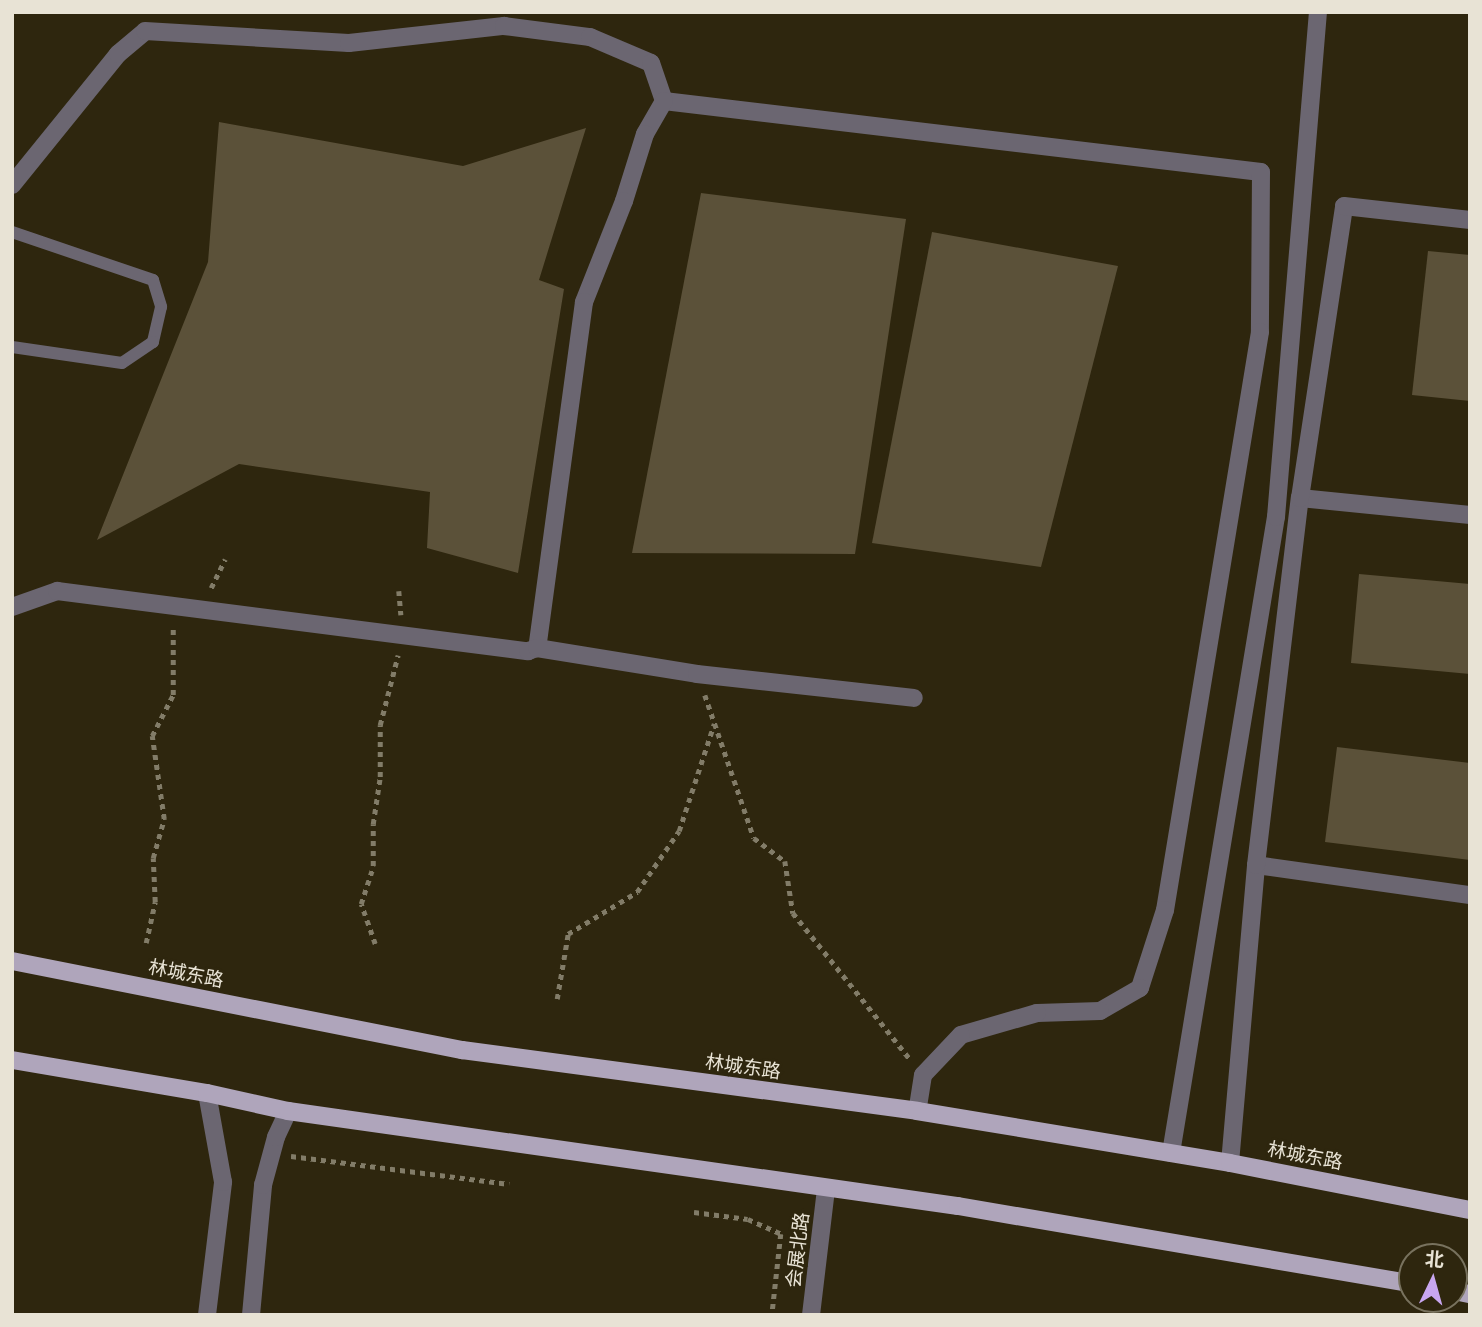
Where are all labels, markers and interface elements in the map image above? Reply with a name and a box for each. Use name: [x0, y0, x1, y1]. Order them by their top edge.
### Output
street label: 林城东路: [147, 956, 225, 992]
street label: 林城东路: [704, 1050, 782, 1084]
street label: 林城东路: [1266, 1138, 1344, 1174]
street label: 会展北路: [782, 1211, 814, 1289]
north arrow: [1398, 1243, 1468, 1313]
text: 北: [1424, 1245, 1445, 1273]

